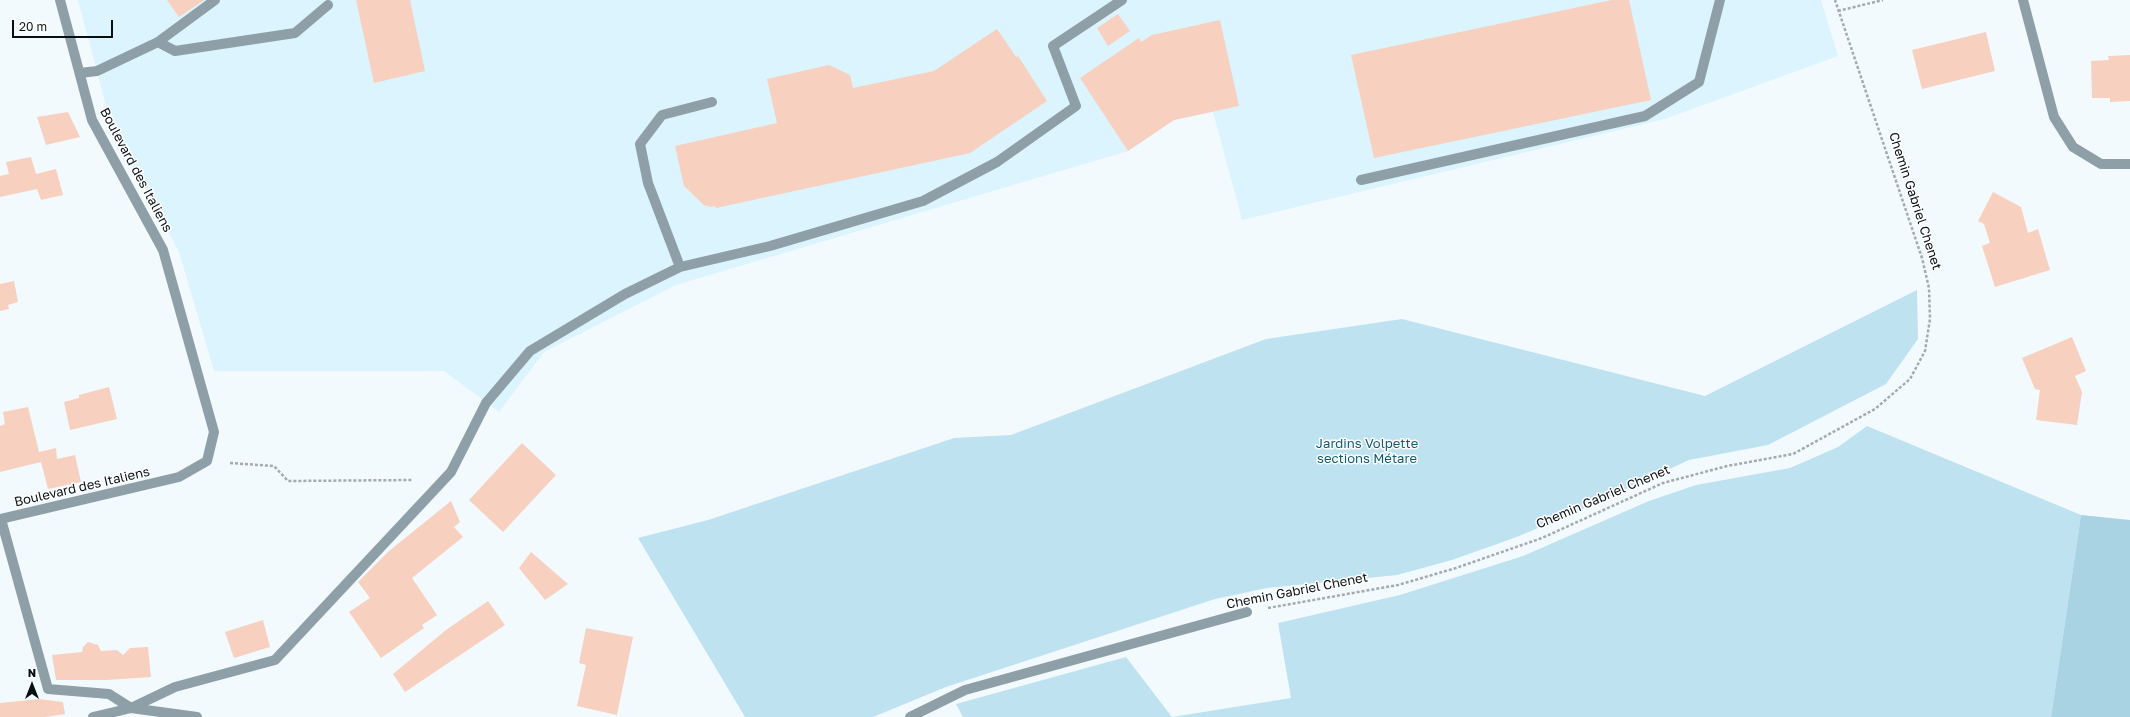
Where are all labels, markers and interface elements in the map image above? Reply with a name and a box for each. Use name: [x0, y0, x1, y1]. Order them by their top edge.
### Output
scale bar: [14, 12, 115, 38]
text: 20 m: [19, 19, 47, 34]
street label: Boulevard des Italiens: [97, 105, 175, 235]
street label: Chemin Gabriel Chenet: [1885, 130, 1945, 272]
park label: Jardins Volpette sections Métare: [1316, 436, 1418, 467]
street label: Chemin Gabriel Chenet: [1534, 462, 1672, 532]
street label: Boulevard des Italiens: [13, 464, 151, 510]
street label: Chemin Gabriel Chenet: [1225, 570, 1369, 612]
north arrow: [12, 665, 52, 705]
text: N: [28, 666, 36, 679]

